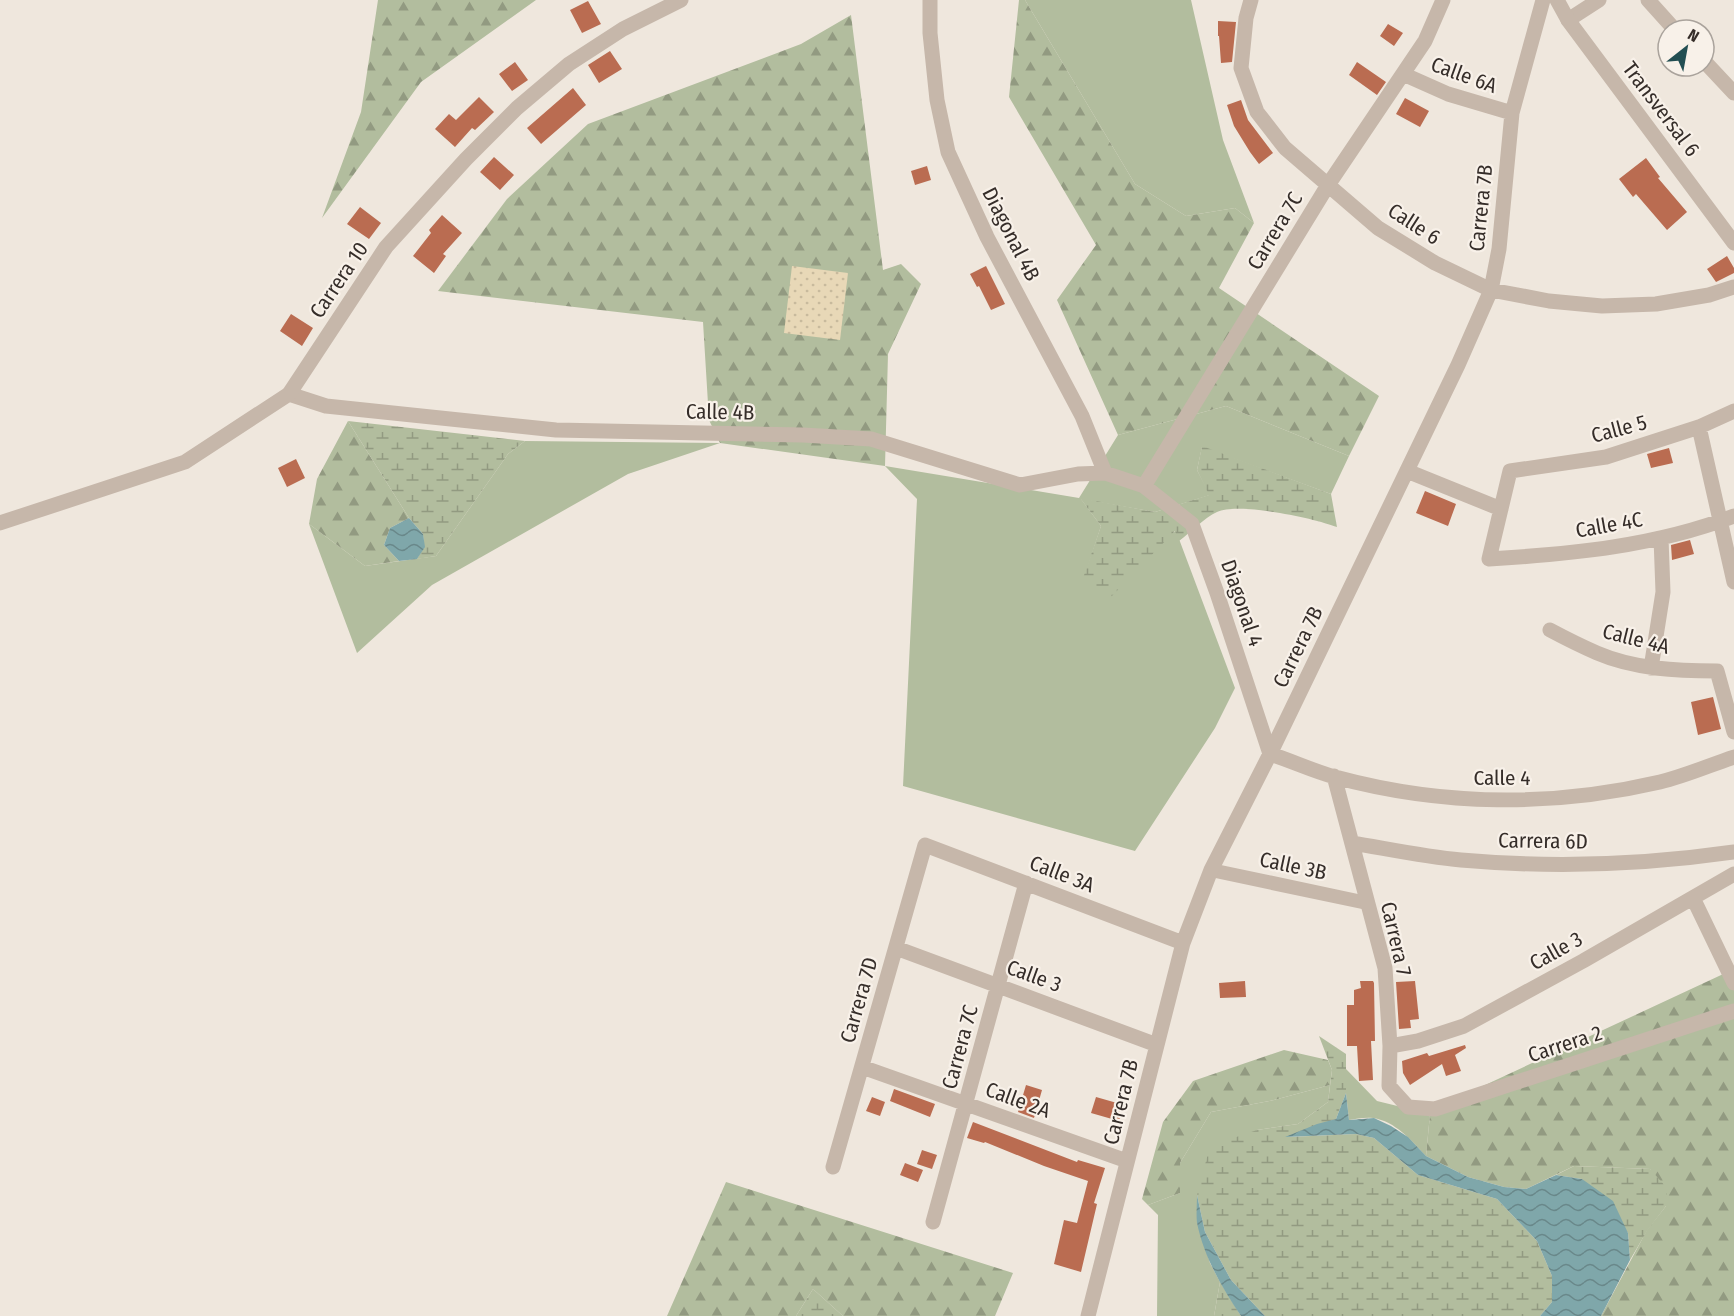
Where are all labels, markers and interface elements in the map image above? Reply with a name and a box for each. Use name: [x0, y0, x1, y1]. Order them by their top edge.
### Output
north arrow: [1656, 18, 1716, 78]
text: N: [1684, 25, 1702, 46]
street label: Calle 6A: [1427, 51, 1501, 99]
street label: Transversal 6: [1617, 56, 1705, 162]
street label: Carrera 7B: [1464, 163, 1498, 253]
street label: Diagonal 4B: [976, 183, 1046, 285]
street label: Carrera 7C: [1242, 187, 1308, 275]
street label: Calle 6: [1383, 198, 1445, 250]
street label: Carrera 10: [304, 237, 374, 323]
street label: Calle 4B: [686, 398, 754, 426]
street label: Calle 5: [1588, 409, 1650, 449]
street label: Calle 4C: [1573, 506, 1645, 544]
street label: Diagonal 4: [1215, 556, 1269, 650]
street label: Carrera 7B: [1267, 602, 1329, 692]
street label: Calle 4A: [1600, 618, 1672, 660]
street label: Calle 4: [1474, 765, 1531, 791]
street label: Carrera 6D: [1498, 827, 1588, 855]
street label: Calle 3B: [1257, 846, 1329, 886]
street label: Calle 3A: [1026, 850, 1098, 898]
street label: Carrera 7: [1375, 899, 1417, 979]
street label: Calle 3: [1525, 926, 1587, 976]
street label: Carrera 7D: [834, 954, 884, 1046]
street label: Calle 3: [1003, 954, 1065, 998]
street label: Carrera 7C: [936, 1002, 984, 1092]
street label: Carrera 2: [1525, 1020, 1605, 1068]
street label: Carrera 7B: [1098, 1057, 1144, 1147]
street label: Calle 2A: [982, 1076, 1054, 1124]

